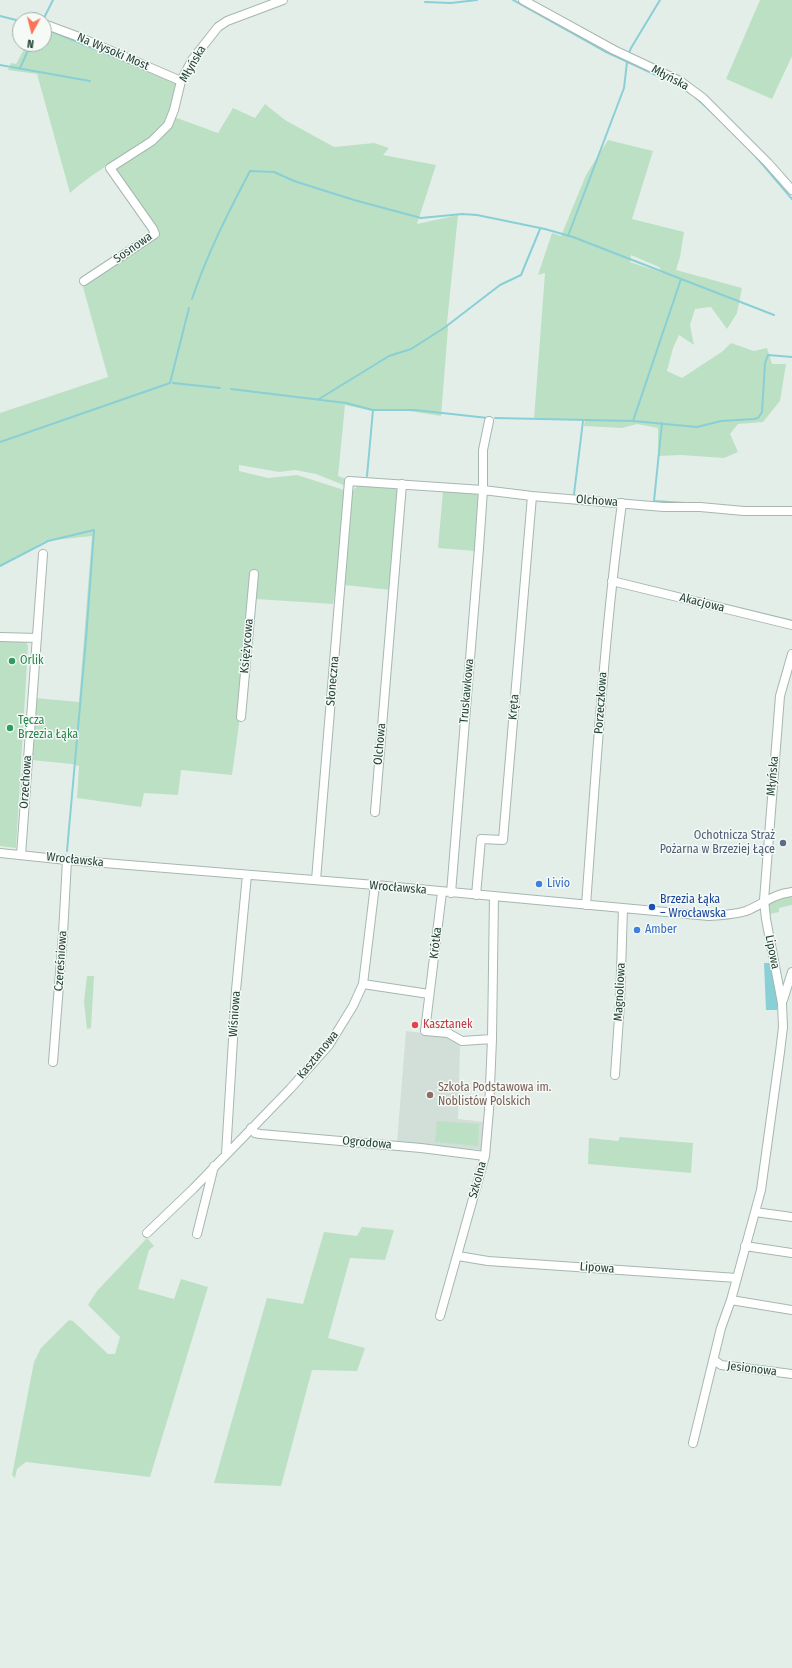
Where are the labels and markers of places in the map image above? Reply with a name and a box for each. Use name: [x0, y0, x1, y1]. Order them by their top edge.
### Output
place label: Orlik: [20, 654, 44, 668]
marker: Orlik: [7, 656, 17, 666]
place label: Tęcza Brzezia Łąka: [18, 714, 78, 742]
marker: Tęcza Brzezia Łąka: [5, 723, 15, 733]
place label: Ochotnicza Straż Pożarna w Brzeziej Łące: [660, 829, 775, 857]
marker: Ochotnicza Straż Pożarna w Brzeziej Łące: [778, 838, 788, 848]
place label: Livio: [547, 877, 570, 891]
marker: Livio: [534, 879, 544, 889]
place label: Brzezia Łąka – Wrocławska: [660, 893, 726, 921]
marker: Brzezia Łąka – Wrocławska: [647, 902, 657, 912]
place label: Amber: [645, 923, 677, 937]
marker: Amber: [632, 925, 642, 935]
place label: Kasztanek: [423, 1018, 472, 1032]
marker: Kasztanek: [410, 1020, 420, 1030]
place label: Szkoła Podstawowa im. Noblistów Polskich: [438, 1081, 551, 1109]
marker: Szkoła Podstawowa im. Noblistów Polskich: [425, 1090, 435, 1100]

